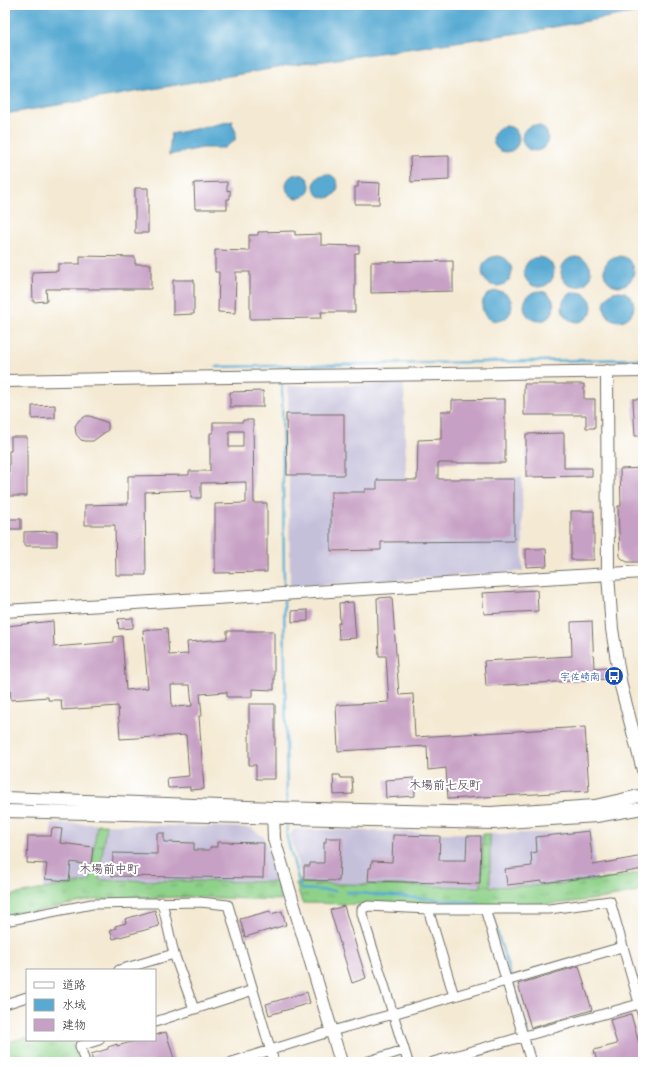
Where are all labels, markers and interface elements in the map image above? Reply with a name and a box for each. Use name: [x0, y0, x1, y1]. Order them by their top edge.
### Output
bus stop icon: 宇佐崎南: [603, 665, 625, 687]
place label: 宇佐崎南: [560, 671, 600, 683]
district label: 木場前七反町: [409, 778, 481, 793]
district label: 木場前中町: [79, 862, 139, 877]
legend: [26, 969, 156, 1041]
text: 道路: [62, 978, 86, 993]
text: 水域: [62, 998, 86, 1013]
text: 建物: [62, 1018, 86, 1033]

